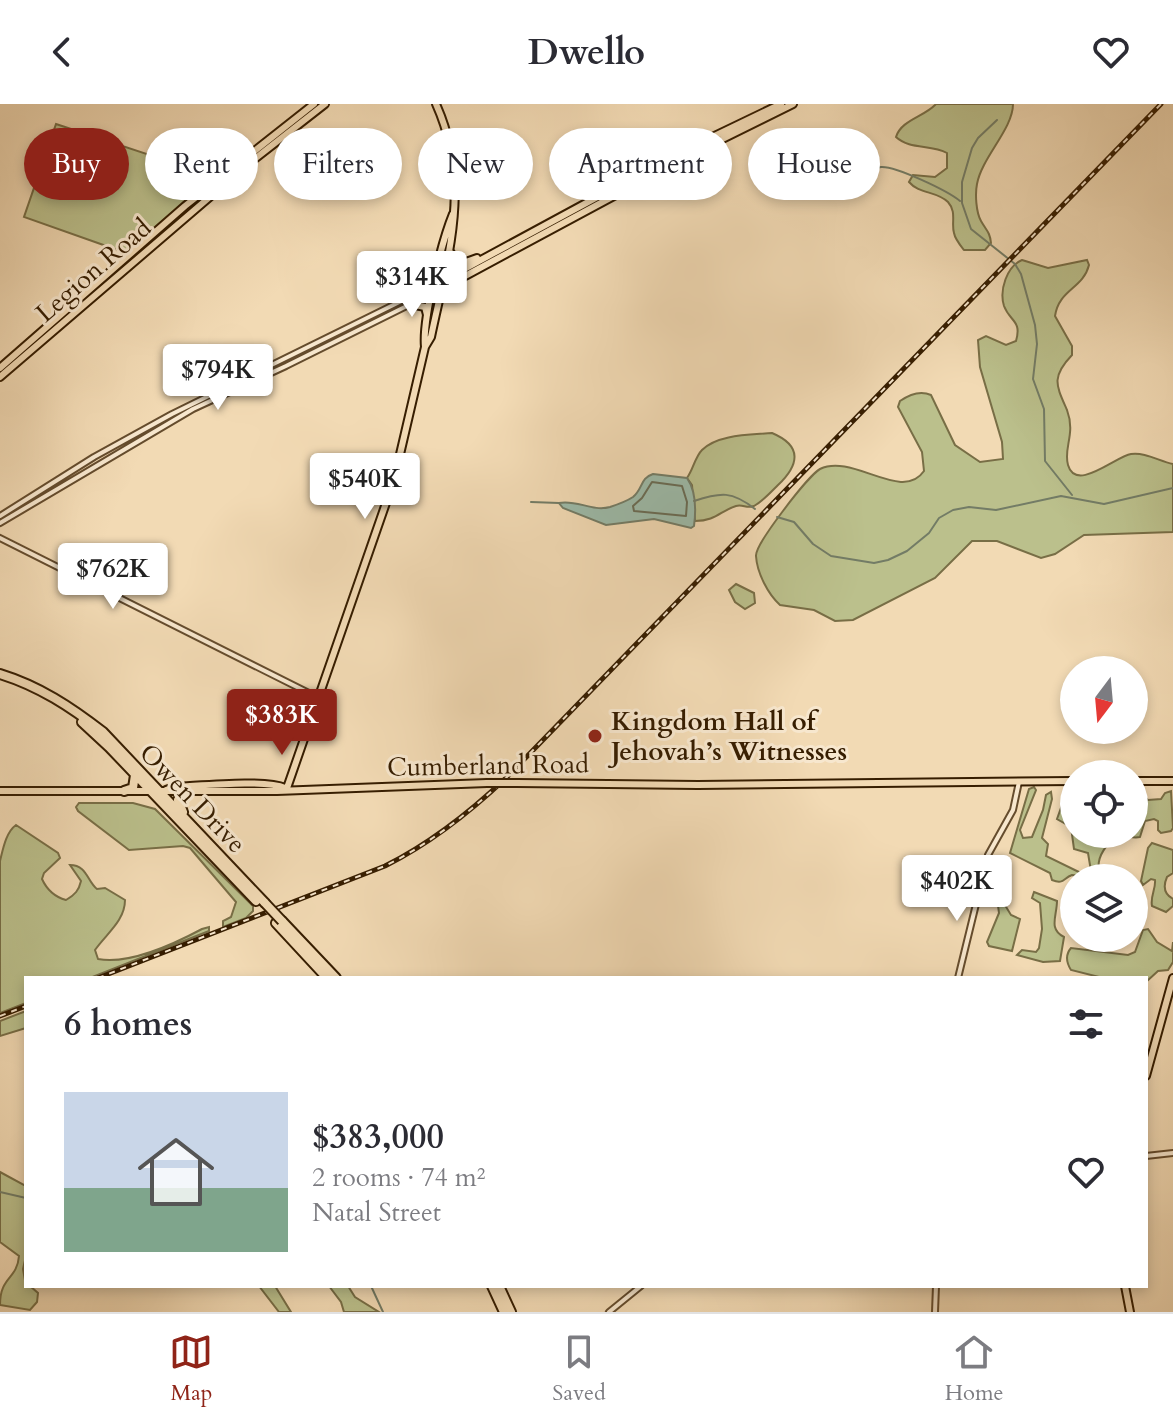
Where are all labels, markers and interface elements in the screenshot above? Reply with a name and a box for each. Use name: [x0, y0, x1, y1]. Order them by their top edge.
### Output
text: Dwello: [528, 28, 645, 77]
icon: back: [40, 30, 84, 74]
icon: heart: [1089, 30, 1133, 74]
chip: Buy: [24, 128, 129, 200]
chip: Rent: [145, 128, 258, 200]
chip: Filters: [274, 128, 402, 200]
chip: New: [418, 128, 533, 200]
chip: Apartment: [549, 128, 732, 200]
chip: House: [748, 128, 880, 200]
street label: Legion Road: [28, 210, 159, 330]
pin: $314K: [356, 251, 468, 319]
text: $314K: [375, 259, 449, 294]
pin: $794K: [162, 344, 274, 412]
text: $794K: [181, 352, 255, 387]
pin: $540K: [309, 453, 421, 521]
text: $540K: [328, 461, 402, 496]
pin: $762K: [57, 543, 169, 611]
text: $762K: [76, 551, 150, 586]
north arrow: [1060, 656, 1148, 744]
map controls: [1060, 656, 1148, 952]
pin: $383K: [226, 689, 338, 757]
text: $383K: [245, 697, 319, 732]
place label: Kingdom Hall of Jehovah’s Witnesses: [607, 704, 847, 769]
marker: Kingdom Hall of Jehovah’s Witnesses: [586, 727, 604, 745]
street label: Owen Drive: [132, 736, 254, 861]
street label: Cumberland Road: [387, 746, 589, 785]
button: locate: [1060, 760, 1148, 848]
pin: $402K: [901, 855, 1013, 923]
text: $402K: [920, 863, 994, 898]
button: layers: [1060, 864, 1148, 952]
text: 6 homes: [64, 1001, 192, 1047]
icon: filters: [1064, 1002, 1108, 1046]
text: $383,000: [312, 1114, 444, 1160]
icon: home: [128, 1124, 224, 1220]
icon: heart: [1064, 1150, 1108, 1194]
text: 2 rooms · 74 m²: [312, 1160, 485, 1195]
text: Natal Street: [312, 1195, 441, 1230]
tab: Map: [169, 1330, 213, 1408]
tab: Saved: [552, 1330, 606, 1408]
tab: Home: [945, 1330, 1004, 1408]

